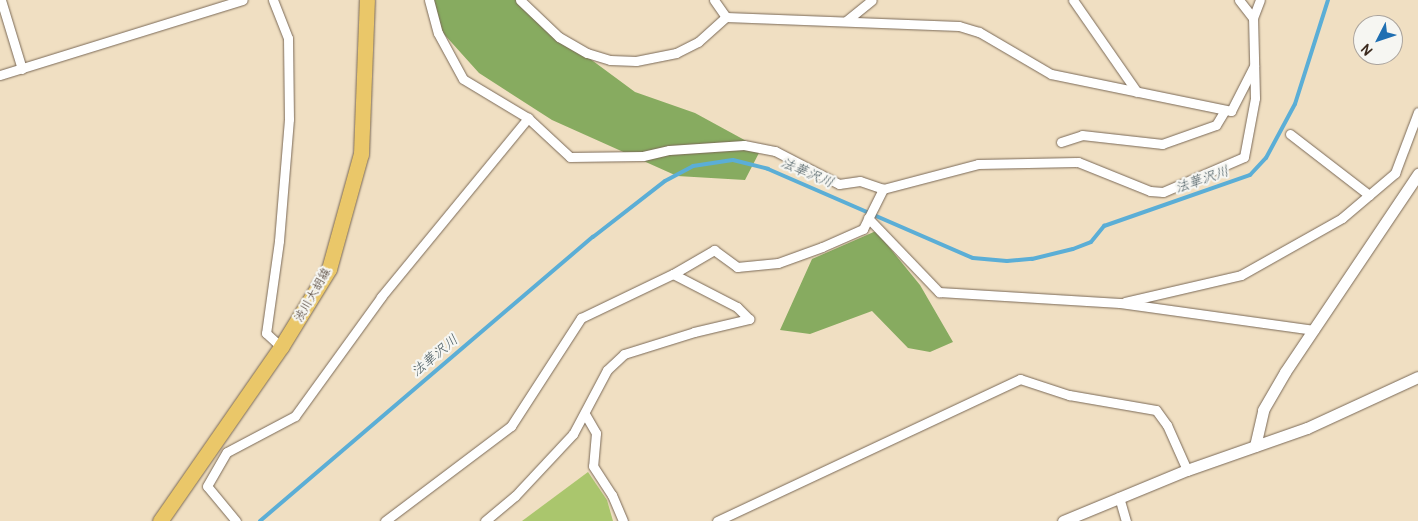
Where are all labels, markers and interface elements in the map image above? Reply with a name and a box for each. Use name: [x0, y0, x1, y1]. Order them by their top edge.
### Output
north arrow: [1353, 15, 1403, 65]
text: N: [1358, 40, 1377, 59]
water label: 法華沢川: [778, 154, 836, 192]
water label: 法華沢川: [1173, 163, 1231, 197]
street label: 渋川大胡線: [292, 265, 334, 325]
water label: 法華沢川: [408, 332, 462, 380]

